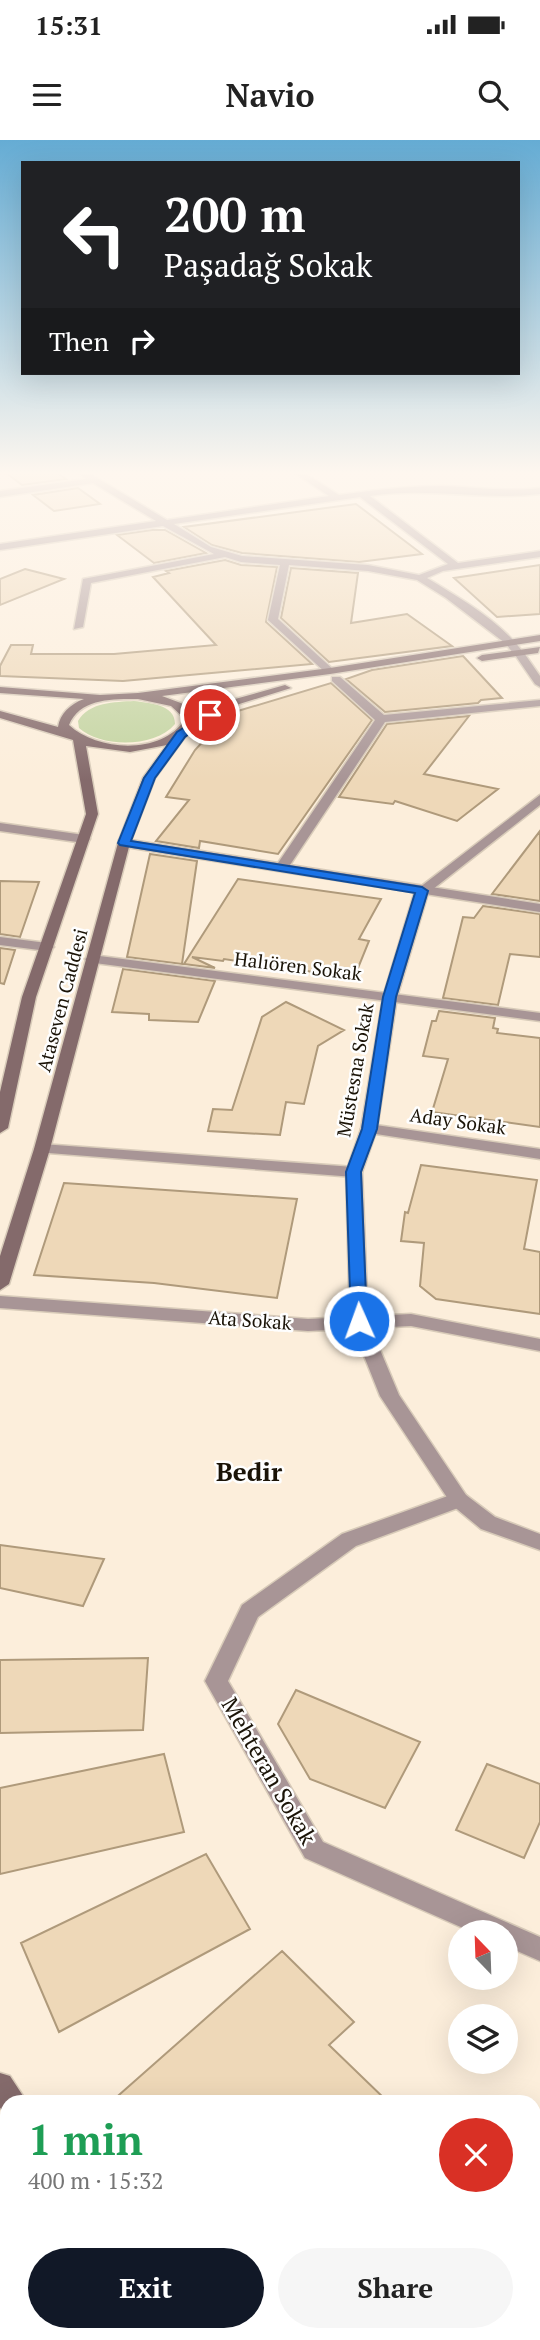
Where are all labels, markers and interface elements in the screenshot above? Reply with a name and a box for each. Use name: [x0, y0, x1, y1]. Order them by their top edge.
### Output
text: 15:31: [35, 8, 103, 42]
text: Navio: [226, 74, 314, 116]
icon: menu: [28, 76, 66, 114]
icon: search: [474, 76, 512, 114]
text: 200 m: [164, 181, 306, 246]
icon: left: [49, 189, 140, 280]
text: Paşadağ Sokak: [164, 244, 372, 286]
icon: right: [123, 322, 161, 360]
text: Then: [49, 324, 109, 358]
pin: [180, 685, 240, 745]
icon: arrive: [191, 696, 229, 734]
street label: Ataseven Caddesi: [30, 925, 93, 1074]
street label: Halıören Sokak: [233, 945, 363, 986]
street label: Müstesna Sokak: [330, 1001, 379, 1139]
street label: Aday Sokak: [408, 1101, 508, 1140]
position arrow: [322, 1284, 396, 1358]
street label: Ata Sokak: [208, 1304, 293, 1335]
district label: Bedir: [216, 1454, 283, 1488]
street label: Mehteran Sokak: [215, 1691, 324, 1850]
north arrow: [448, 1920, 518, 1990]
map controls: [448, 1920, 518, 2074]
button: layers: [448, 2004, 518, 2074]
text: 1 min: [28, 2111, 143, 2167]
button: close: [439, 2118, 513, 2192]
text: 400 m · 15:32: [28, 2165, 163, 2196]
button: Exit: [28, 2248, 264, 2328]
button: Share: [278, 2248, 513, 2328]

